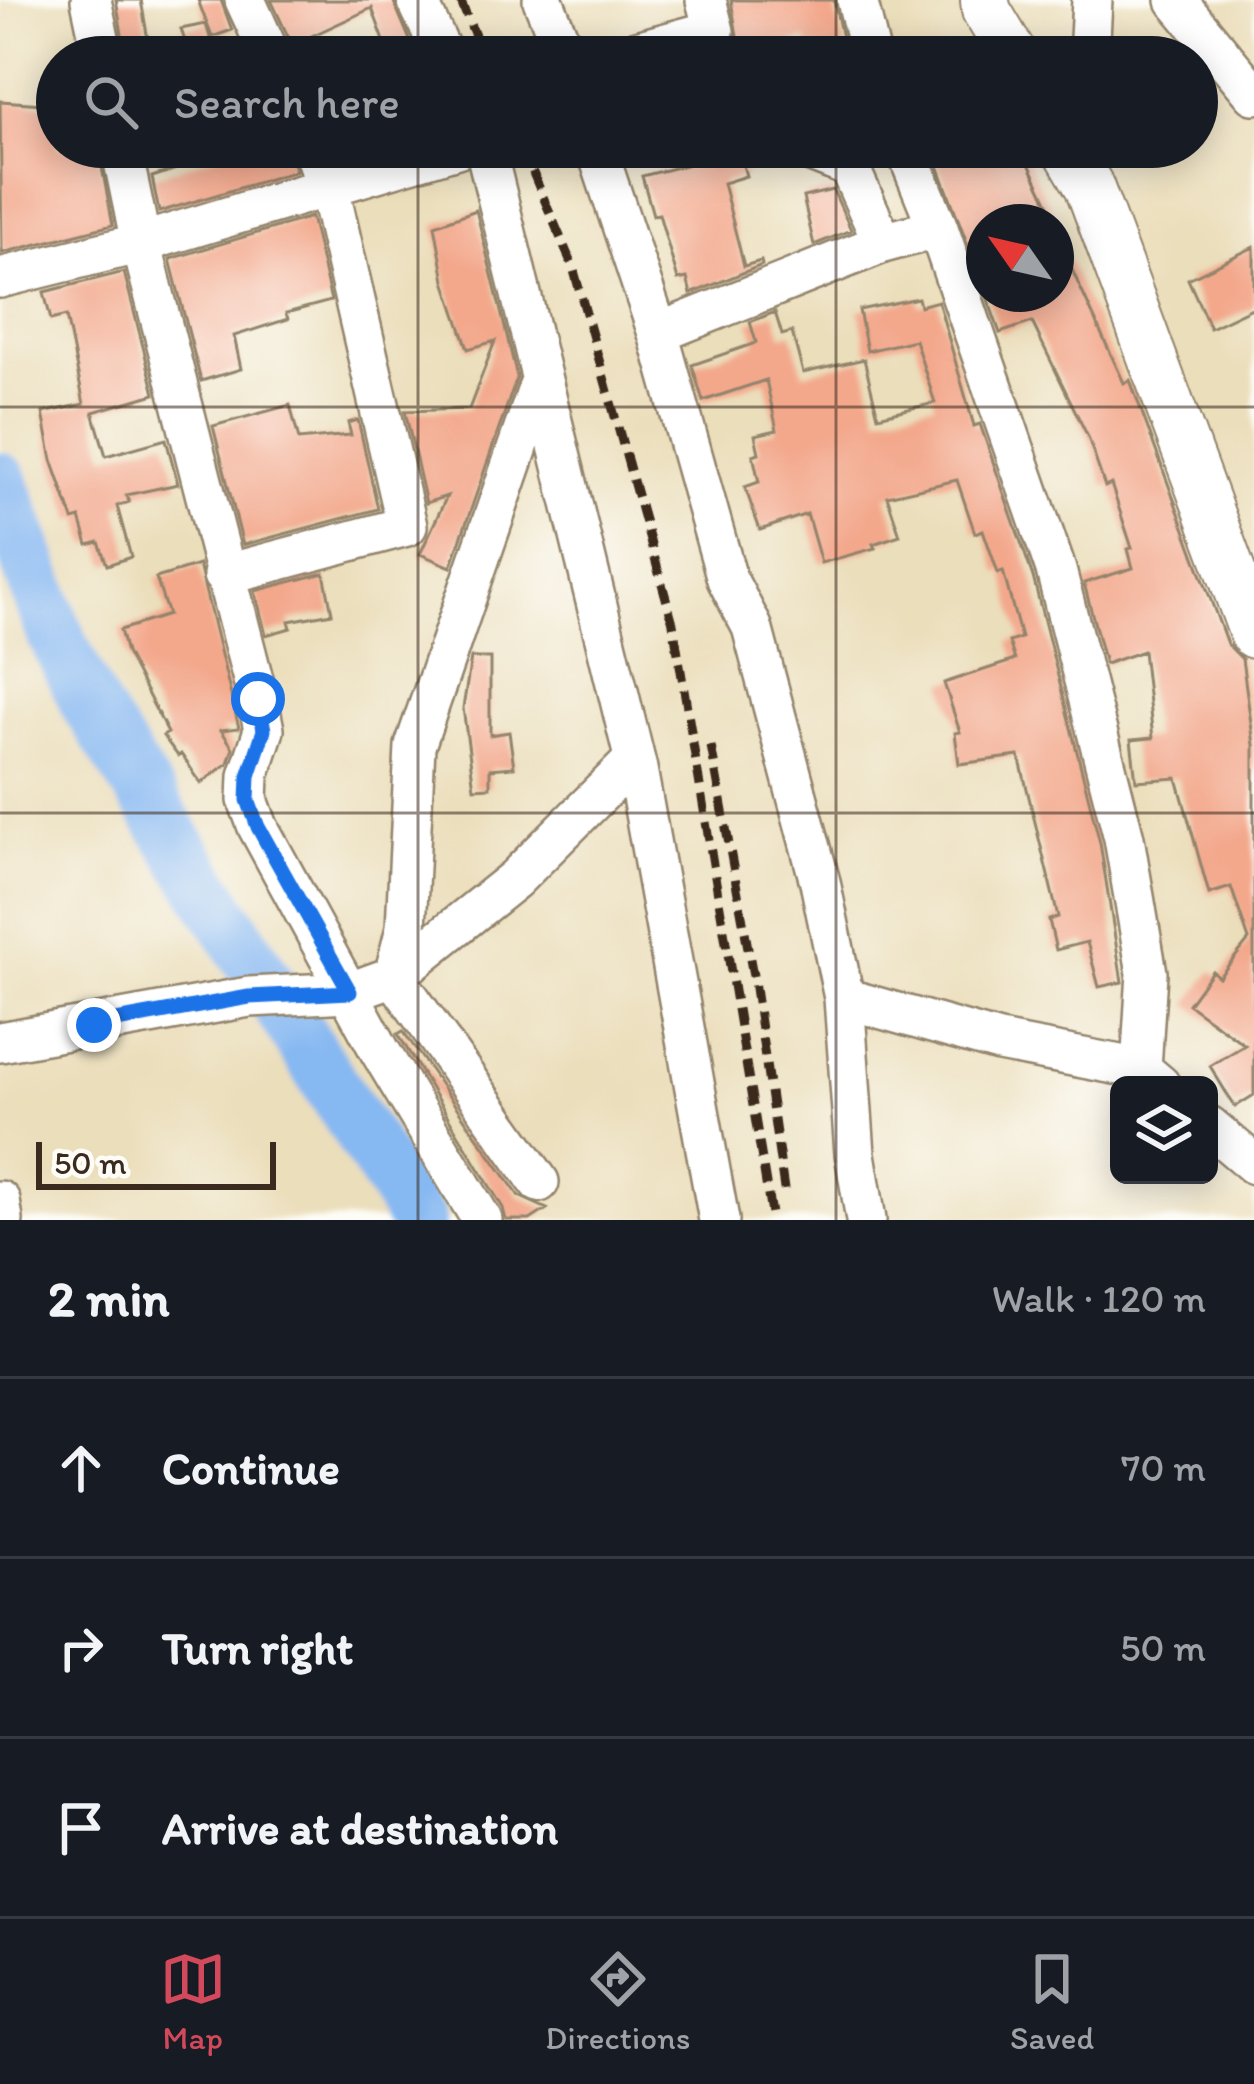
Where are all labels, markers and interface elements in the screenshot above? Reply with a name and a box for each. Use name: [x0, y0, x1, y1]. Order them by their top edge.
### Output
search box: [36, 36, 1218, 168]
icon: search: [78, 69, 144, 135]
text: Search here: [174, 75, 400, 129]
north arrow: [966, 204, 1074, 312]
route start: [231, 672, 285, 726]
route end: [67, 998, 121, 1052]
map controls: [1110, 1076, 1218, 1184]
button: layers: [1110, 1076, 1218, 1184]
scale bar: [36, 1136, 276, 1189]
text: 50 m: [54, 1143, 127, 1182]
text: 2 min: [48, 1268, 169, 1329]
text: Walk · 120 m: [992, 1275, 1206, 1322]
icon: ahead: [48, 1435, 114, 1501]
text: Continue: [162, 1441, 340, 1495]
text: 70 m: [1121, 1444, 1206, 1491]
icon: right: [48, 1615, 114, 1681]
text: Turn right: [162, 1621, 353, 1675]
text: 50 m: [1120, 1624, 1206, 1671]
icon: arrive: [48, 1795, 114, 1861]
text: Arrive at destination: [162, 1801, 558, 1855]
tab: Map: [160, 1946, 226, 2057]
tab: Directions: [545, 1946, 690, 2057]
tab: Saved: [1010, 1946, 1094, 2057]

